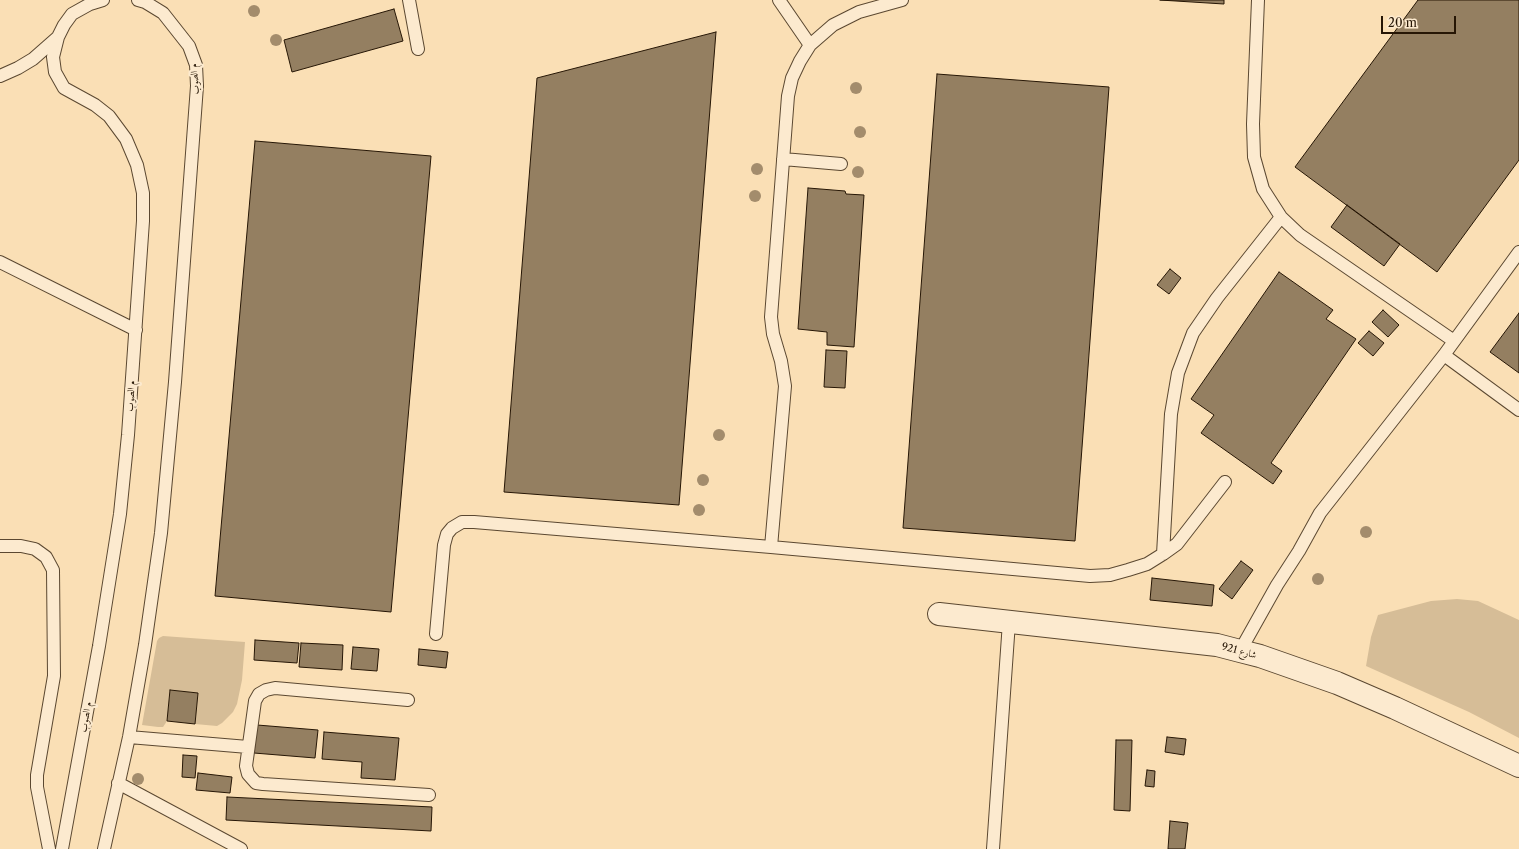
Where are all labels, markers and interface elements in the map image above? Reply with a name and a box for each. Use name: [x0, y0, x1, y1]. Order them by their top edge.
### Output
scale bar: [1383, 8, 1458, 34]
text: 20 m: [1388, 15, 1417, 30]
street label: م الصوب: [188, 63, 202, 95]
street label: م الصوب: [124, 380, 138, 412]
street label: شارع 921: [1220, 641, 1258, 661]
street label: م الصوب: [77, 701, 95, 733]

